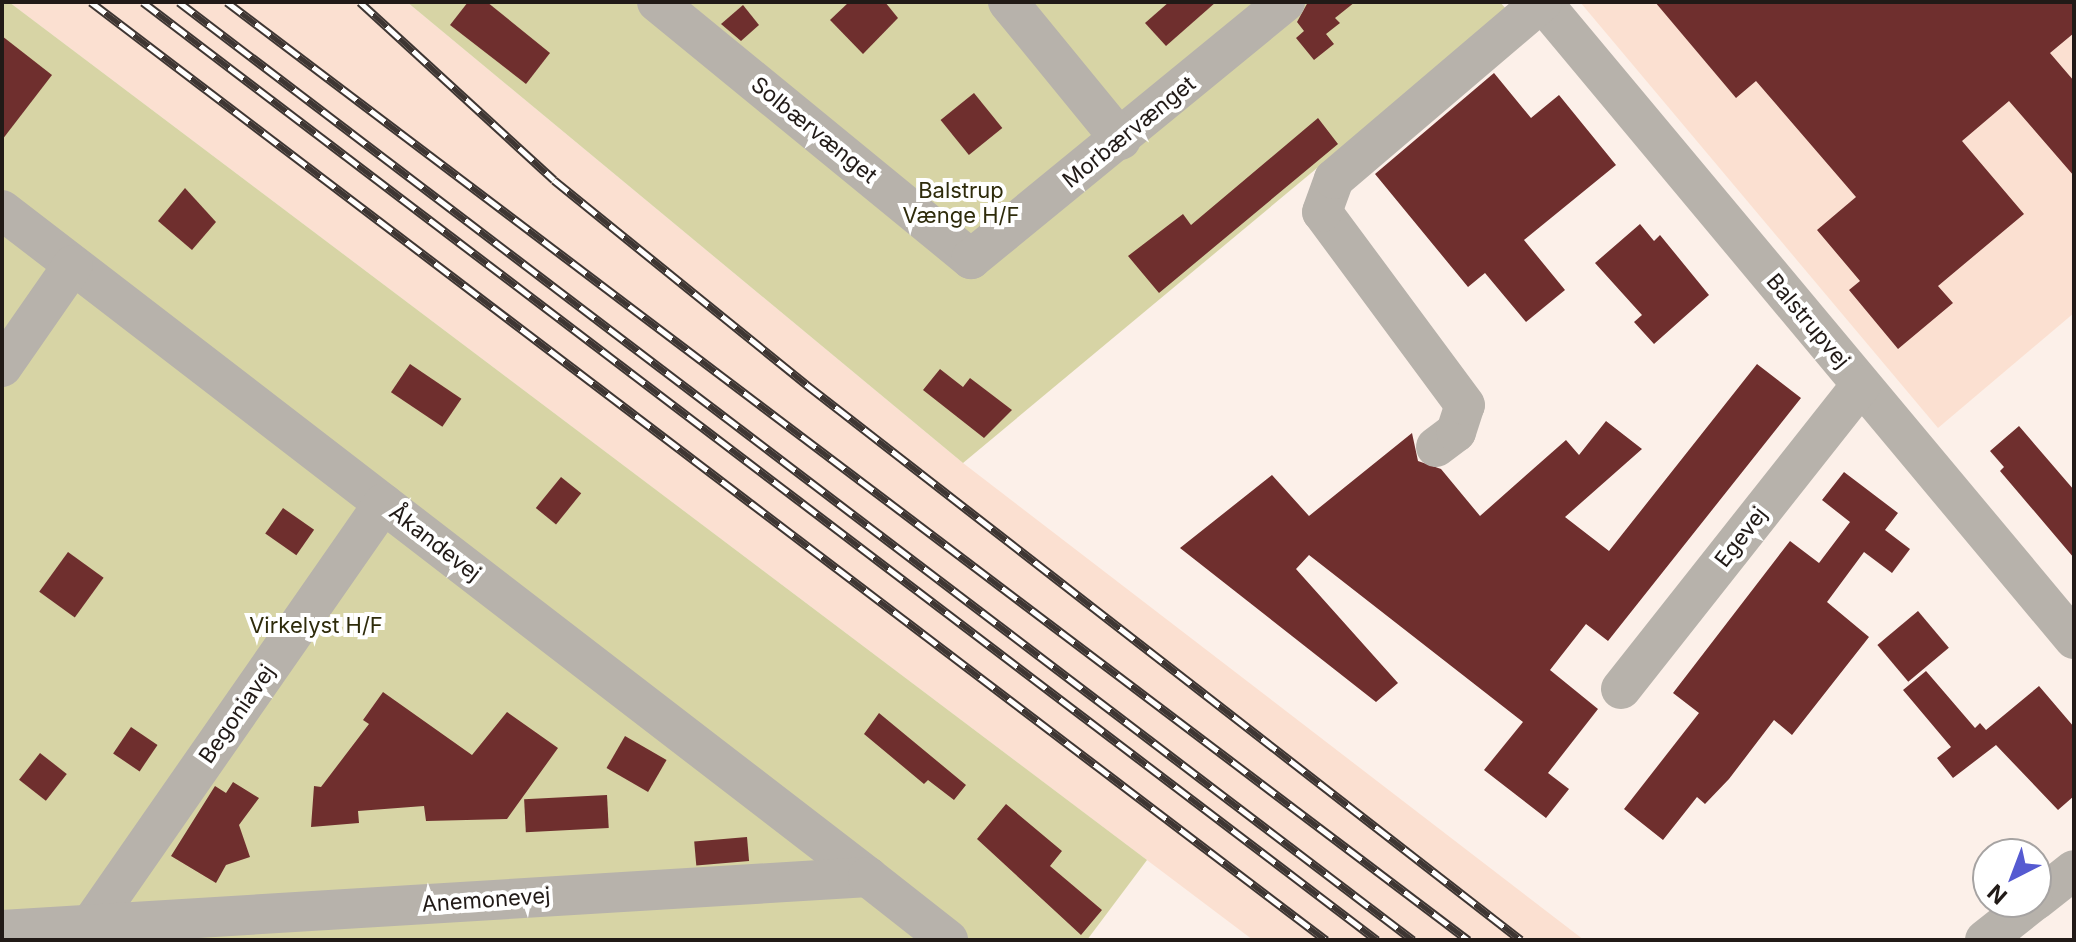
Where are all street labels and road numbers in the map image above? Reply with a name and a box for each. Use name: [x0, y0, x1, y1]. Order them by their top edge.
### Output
street label: Morbærvænget: [1057, 70, 1201, 194]
street label: Solbærvænget: [746, 71, 882, 189]
street label: Balstrupvej: [1761, 268, 1855, 374]
street label: Åkandevej: [384, 499, 486, 587]
street label: Egevej: [1709, 502, 1773, 572]
street label: Begoniavej: [193, 660, 281, 768]
street label: Anemonevej: [421, 882, 551, 918]

